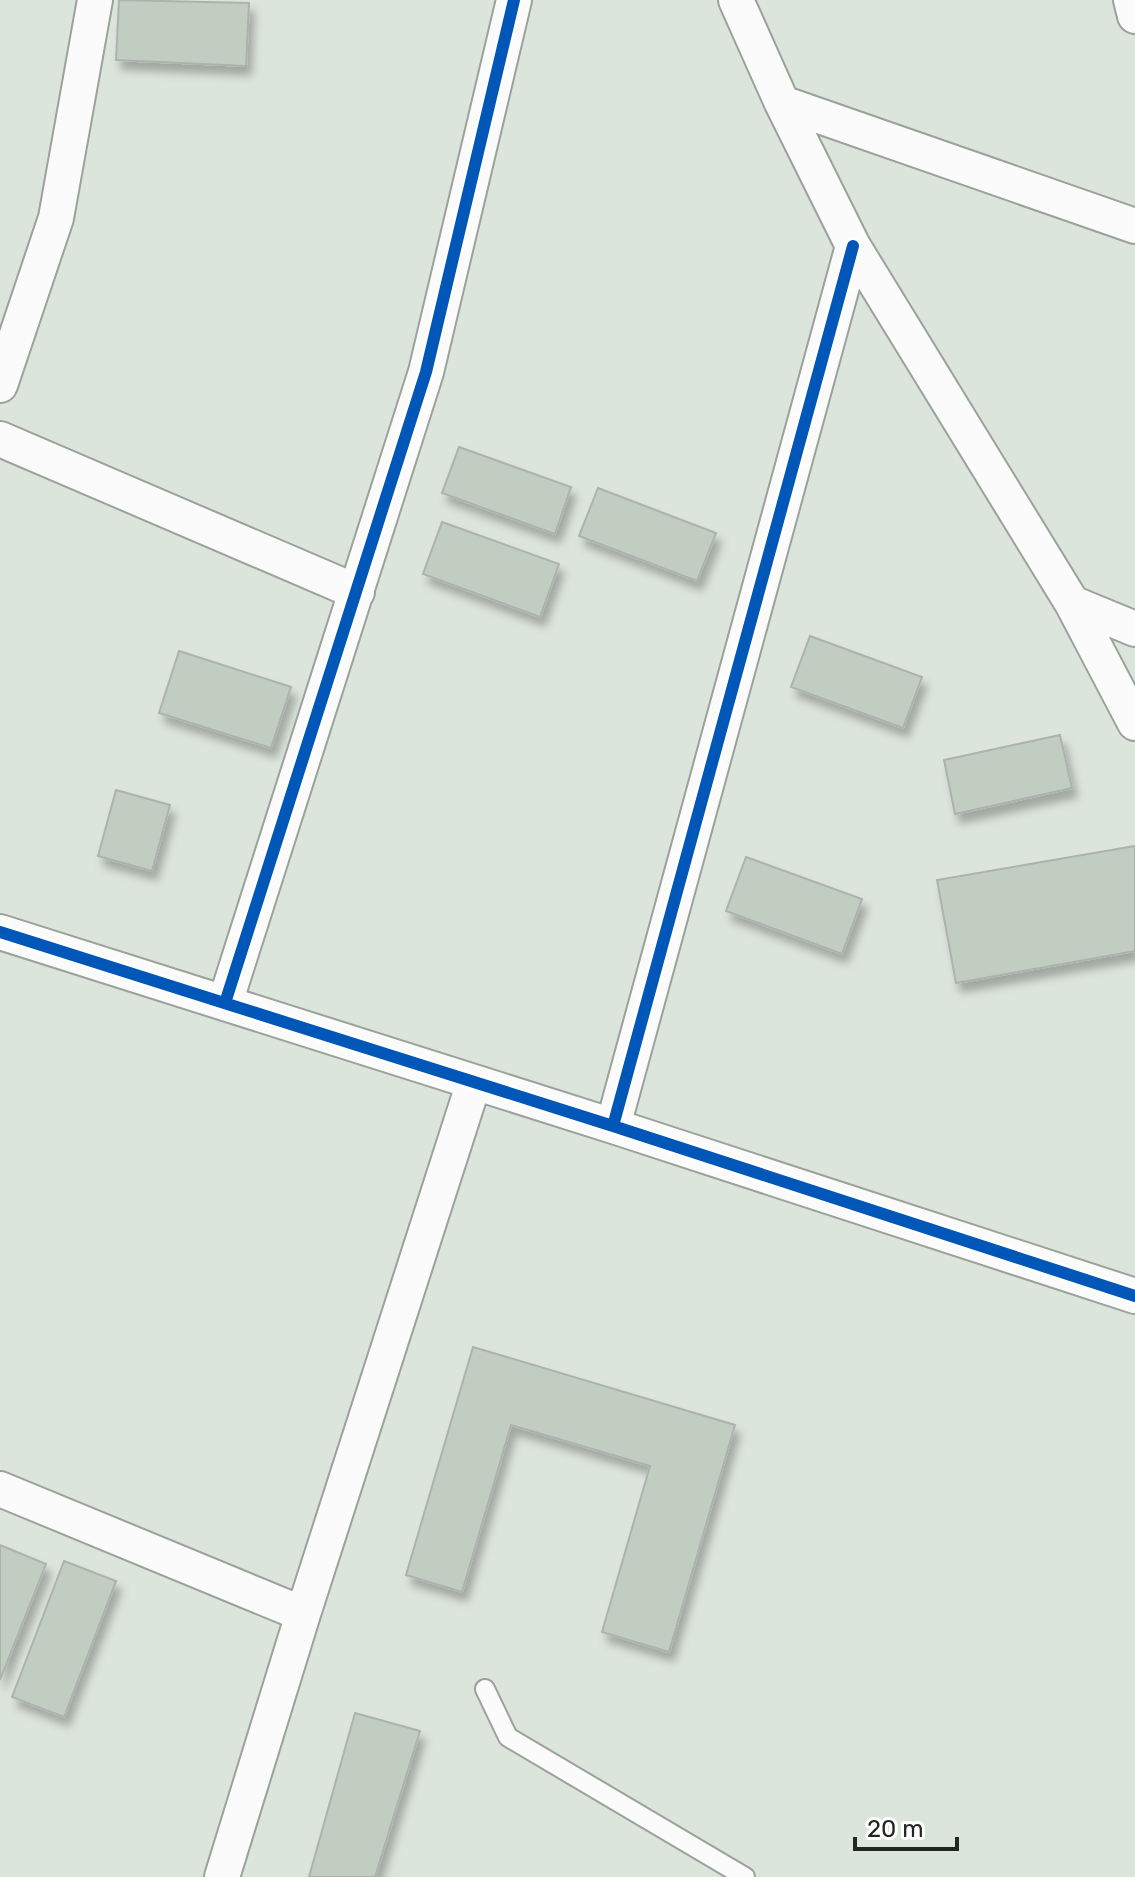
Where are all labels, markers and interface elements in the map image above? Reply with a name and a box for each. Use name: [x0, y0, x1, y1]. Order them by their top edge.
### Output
scale bar: [855, 1801, 957, 1851]
text: 20 m: [867, 1815, 924, 1843]

